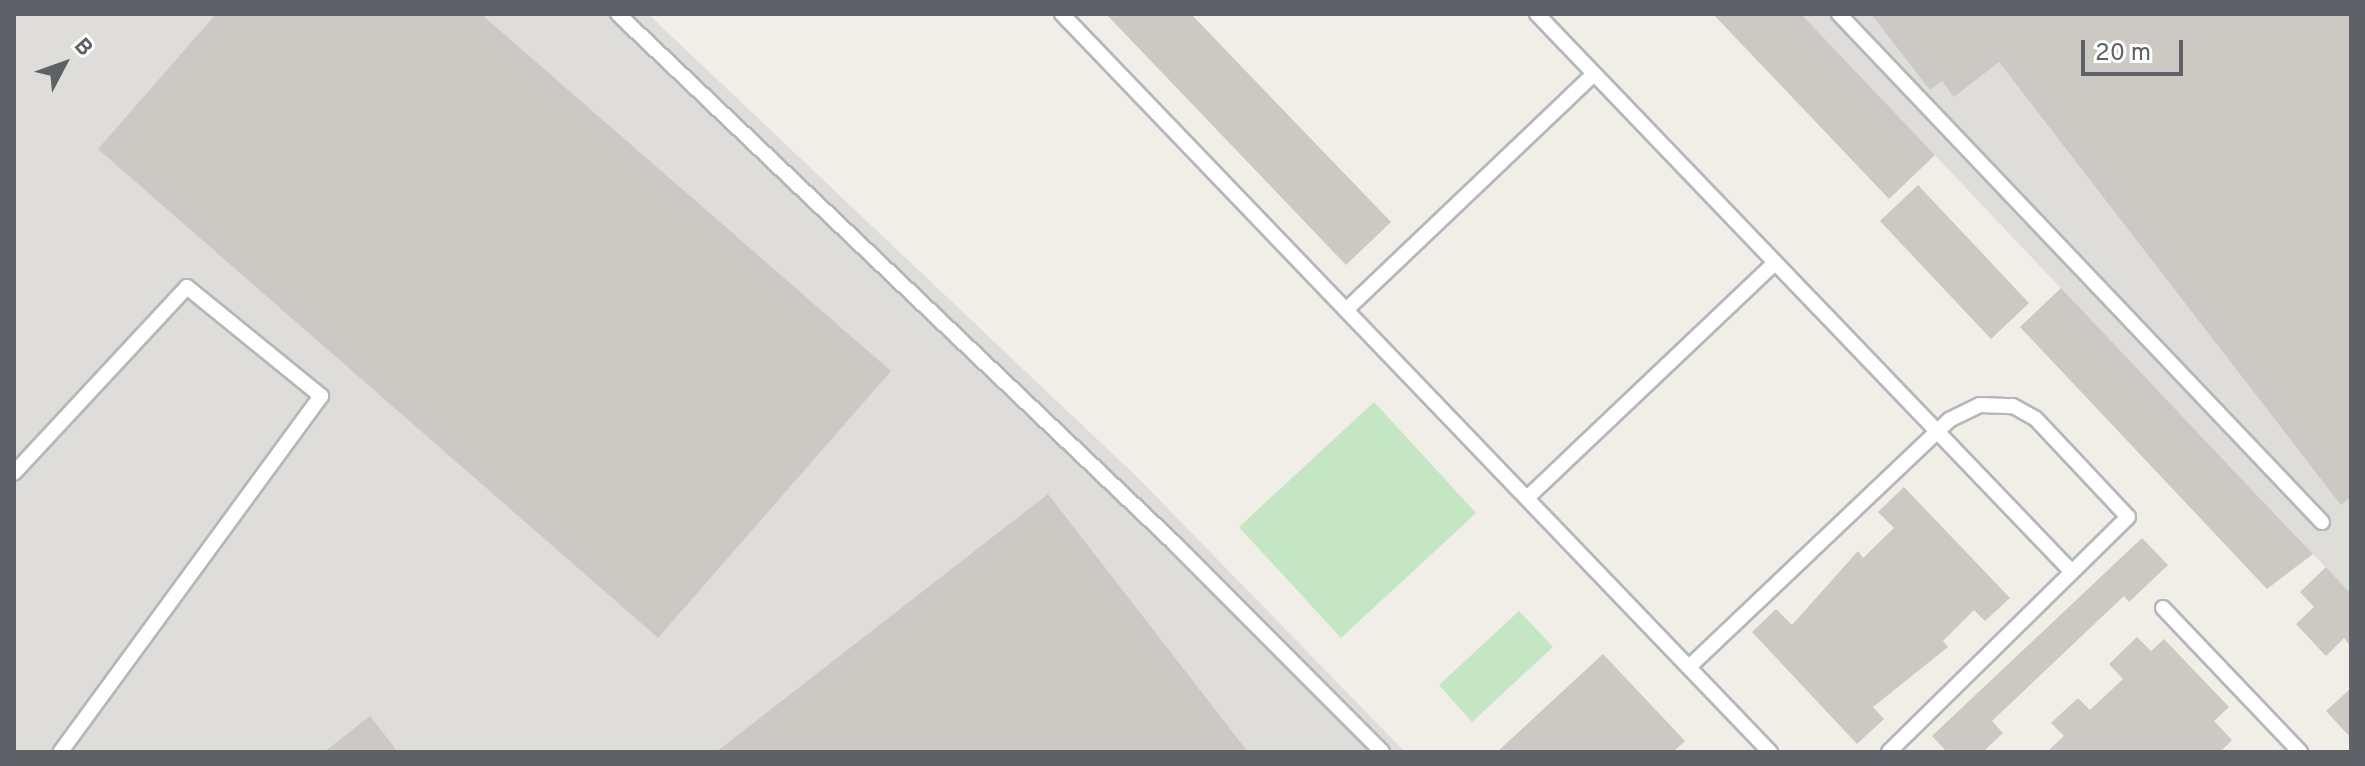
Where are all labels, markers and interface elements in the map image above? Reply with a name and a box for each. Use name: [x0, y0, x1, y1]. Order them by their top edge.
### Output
north arrow: [24, 24, 104, 104]
scale bar: [2085, 24, 2187, 74]
text: B: [67, 33, 98, 63]
text: 20 m: [2095, 39, 2151, 69]

